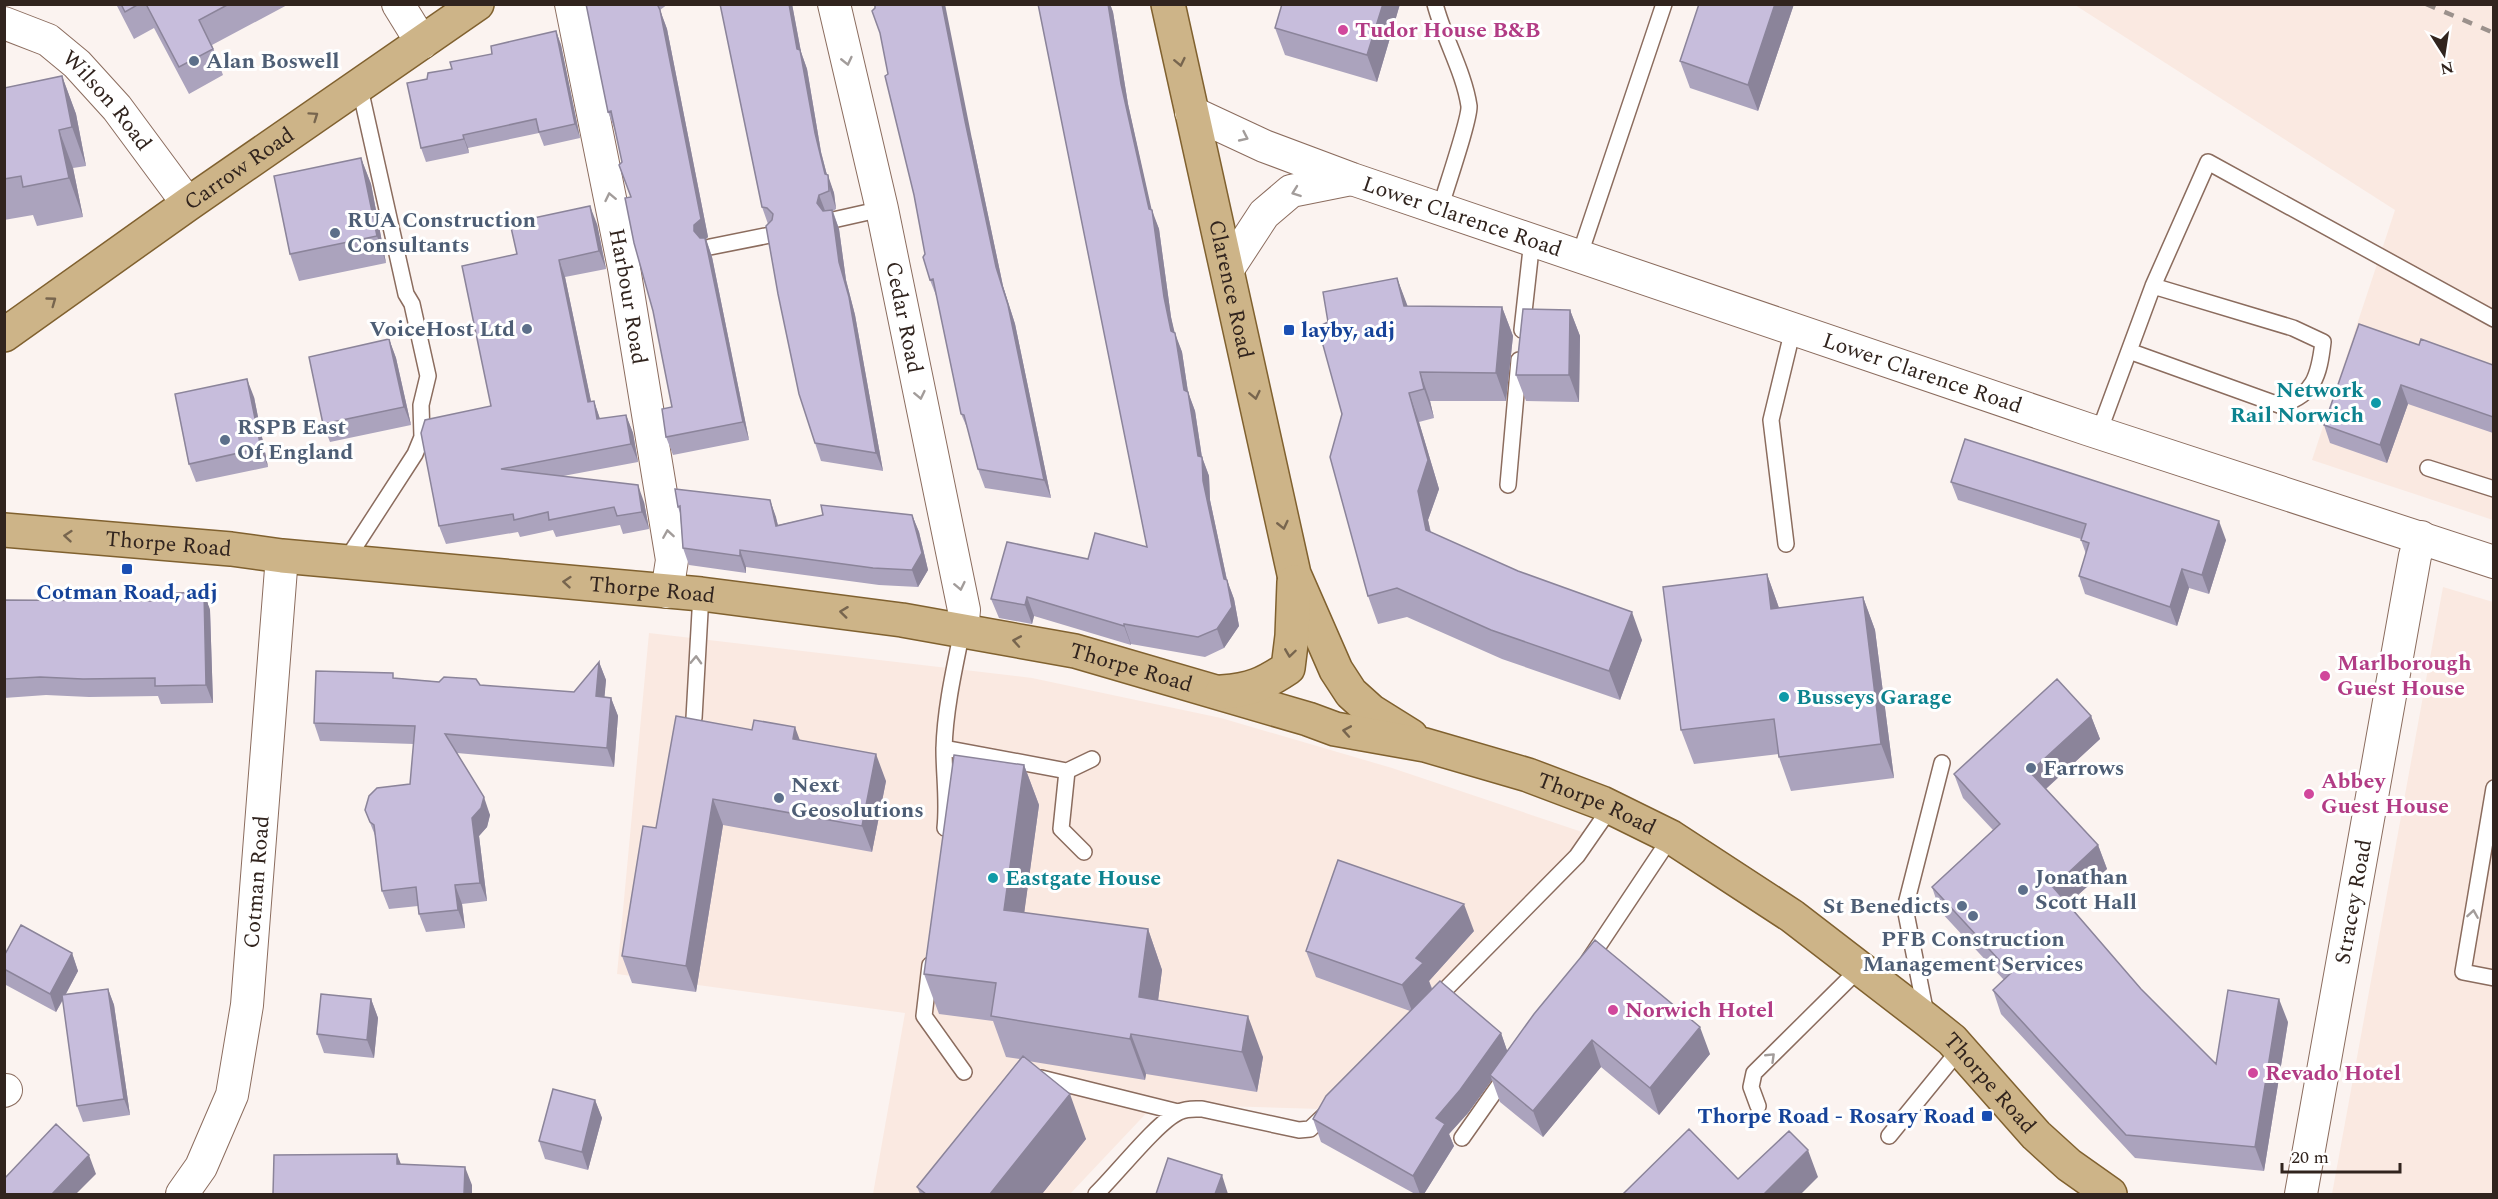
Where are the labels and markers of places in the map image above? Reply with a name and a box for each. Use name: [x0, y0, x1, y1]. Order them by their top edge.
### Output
place label: Tudor House B&B: [1355, 14, 1540, 47]
marker: Tudor House B&B: [1336, 23, 1350, 37]
place label: Alan Boswell: [206, 45, 339, 78]
marker: Alan Boswell: [187, 54, 201, 68]
place label: RUA Construction Consultants: [347, 204, 537, 262]
marker: RUA Construction Consultants: [328, 226, 342, 240]
place label: VoiceHost Ltd: [369, 313, 515, 346]
place label: layby, adj: [1301, 314, 1395, 347]
marker: VoiceHost Ltd: [520, 322, 534, 336]
marker: layby, adj: [1282, 323, 1296, 337]
place label: Network Rail Norwich: [2230, 374, 2365, 432]
marker: Network Rail Norwich: [2369, 396, 2383, 410]
place label: RSPB East Of England: [237, 411, 353, 469]
marker: RSPB East Of England: [218, 433, 232, 447]
marker: Cotman Road, adj: [120, 562, 134, 576]
place label: Cotman Road, adj: [36, 576, 218, 609]
place label: Marlborough Guest House: [2337, 647, 2472, 705]
marker: Marlborough Guest House: [2318, 669, 2332, 683]
place label: Busseys Garage: [1796, 681, 1952, 714]
marker: Busseys Garage: [1777, 690, 1791, 704]
place label: Farrows: [2043, 752, 2124, 785]
marker: Farrows: [2024, 761, 2038, 775]
place label: Abbey Guest House: [2321, 765, 2449, 823]
place label: Next Geosolutions: [791, 769, 924, 827]
marker: Abbey Guest House: [2302, 787, 2316, 801]
marker: Next Geosolutions: [772, 791, 786, 805]
place label: Jonathan Scott Hall: [2035, 861, 2137, 919]
place label: Eastgate House: [1005, 862, 1161, 895]
marker: Eastgate House: [986, 871, 1000, 885]
marker: Jonathan Scott Hall: [2016, 883, 2030, 897]
place label: St Benedicts: [1823, 890, 1950, 923]
marker: St Benedicts: [1955, 899, 1969, 913]
marker: PFB Construction Management Services: [1966, 909, 1980, 923]
place label: PFB Construction Management Services: [1862, 923, 2084, 981]
place label: Norwich Hotel: [1625, 994, 1774, 1027]
marker: Norwich Hotel: [1606, 1003, 1620, 1017]
place label: Revado Hotel: [2265, 1057, 2401, 1090]
marker: Revado Hotel: [2246, 1066, 2260, 1080]
place label: Thorpe Road - Rosary Road: [1697, 1100, 1975, 1133]
marker: Thorpe Road - Rosary Road: [1980, 1109, 1994, 1123]

